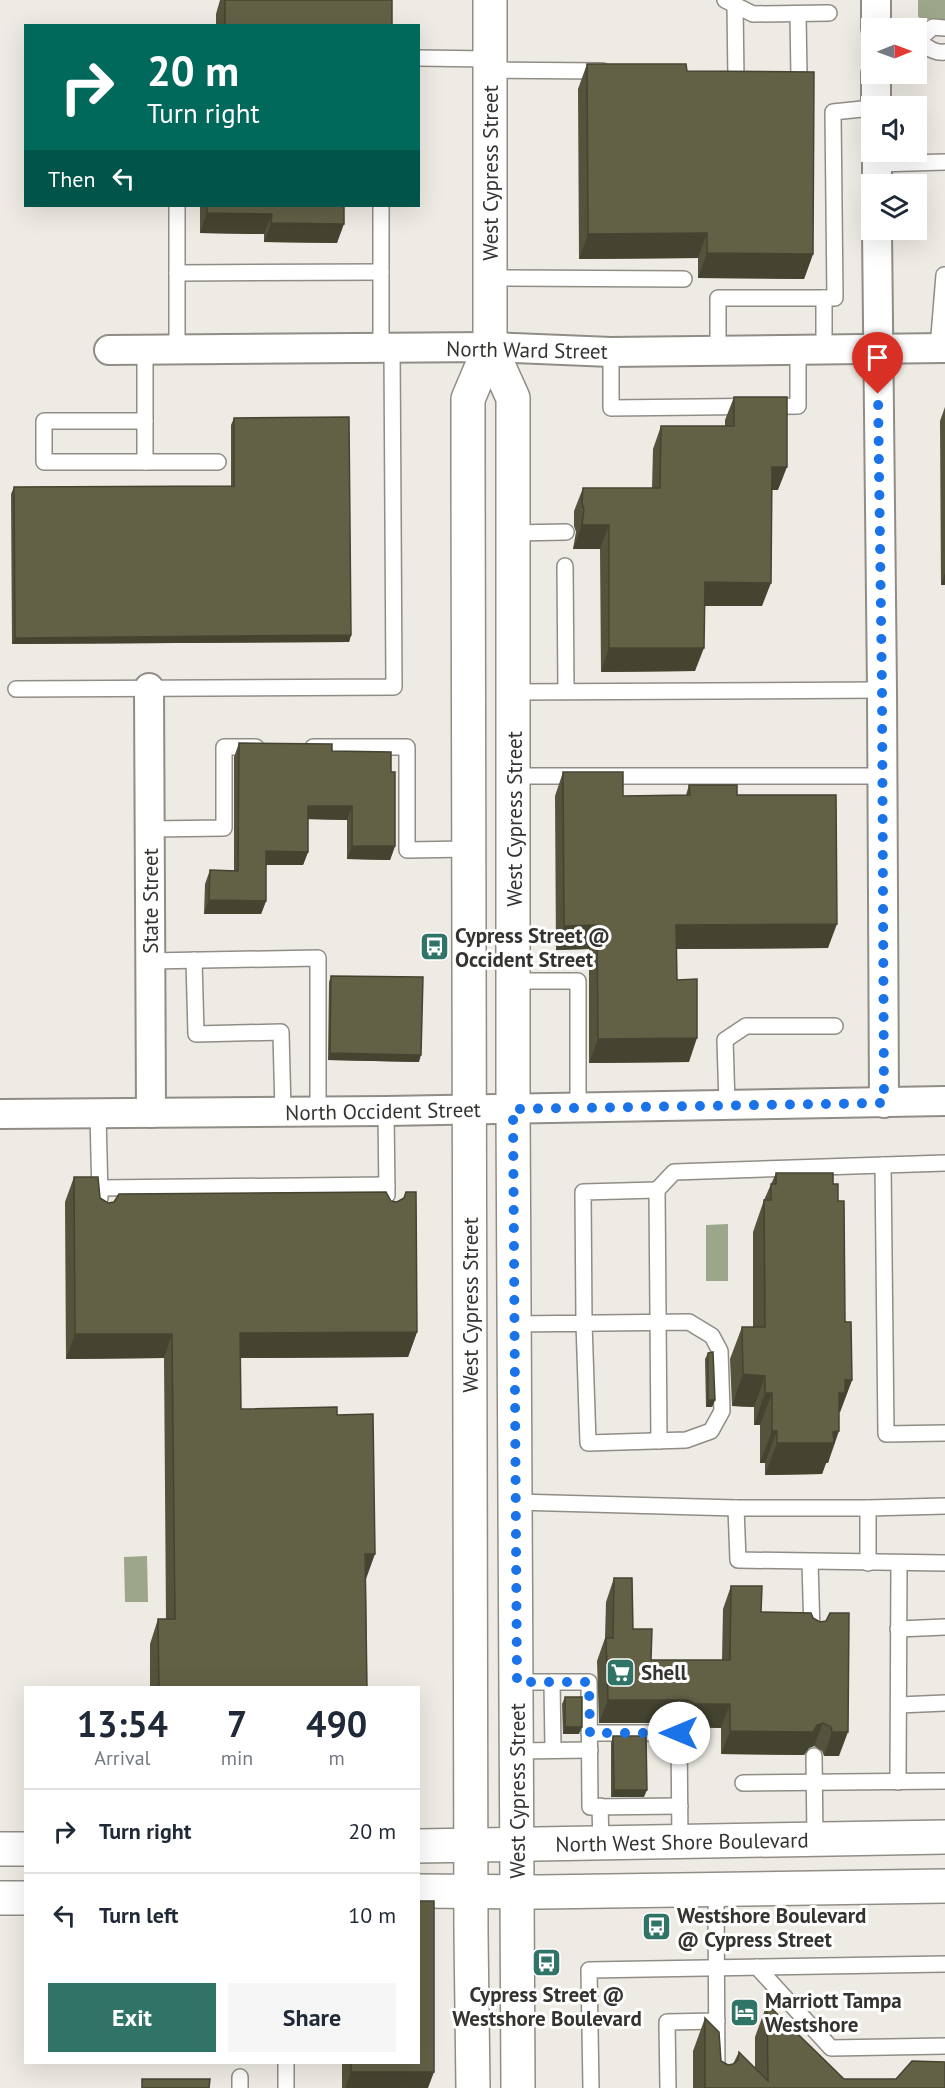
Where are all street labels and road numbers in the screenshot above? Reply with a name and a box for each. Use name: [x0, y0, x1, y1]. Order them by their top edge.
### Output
street label: West Cypress Street: [477, 85, 504, 261]
street label: North Ward Street: [446, 335, 608, 365]
street label: West Cypress Street: [501, 731, 528, 907]
street label: State Street: [137, 848, 164, 954]
street label: North Occident Street: [285, 1096, 481, 1126]
street label: West Cypress Street: [457, 1217, 484, 1393]
street label: West Cypress Street: [504, 1703, 531, 1879]
street label: North West Shore Boulevard: [555, 1826, 809, 1858]

